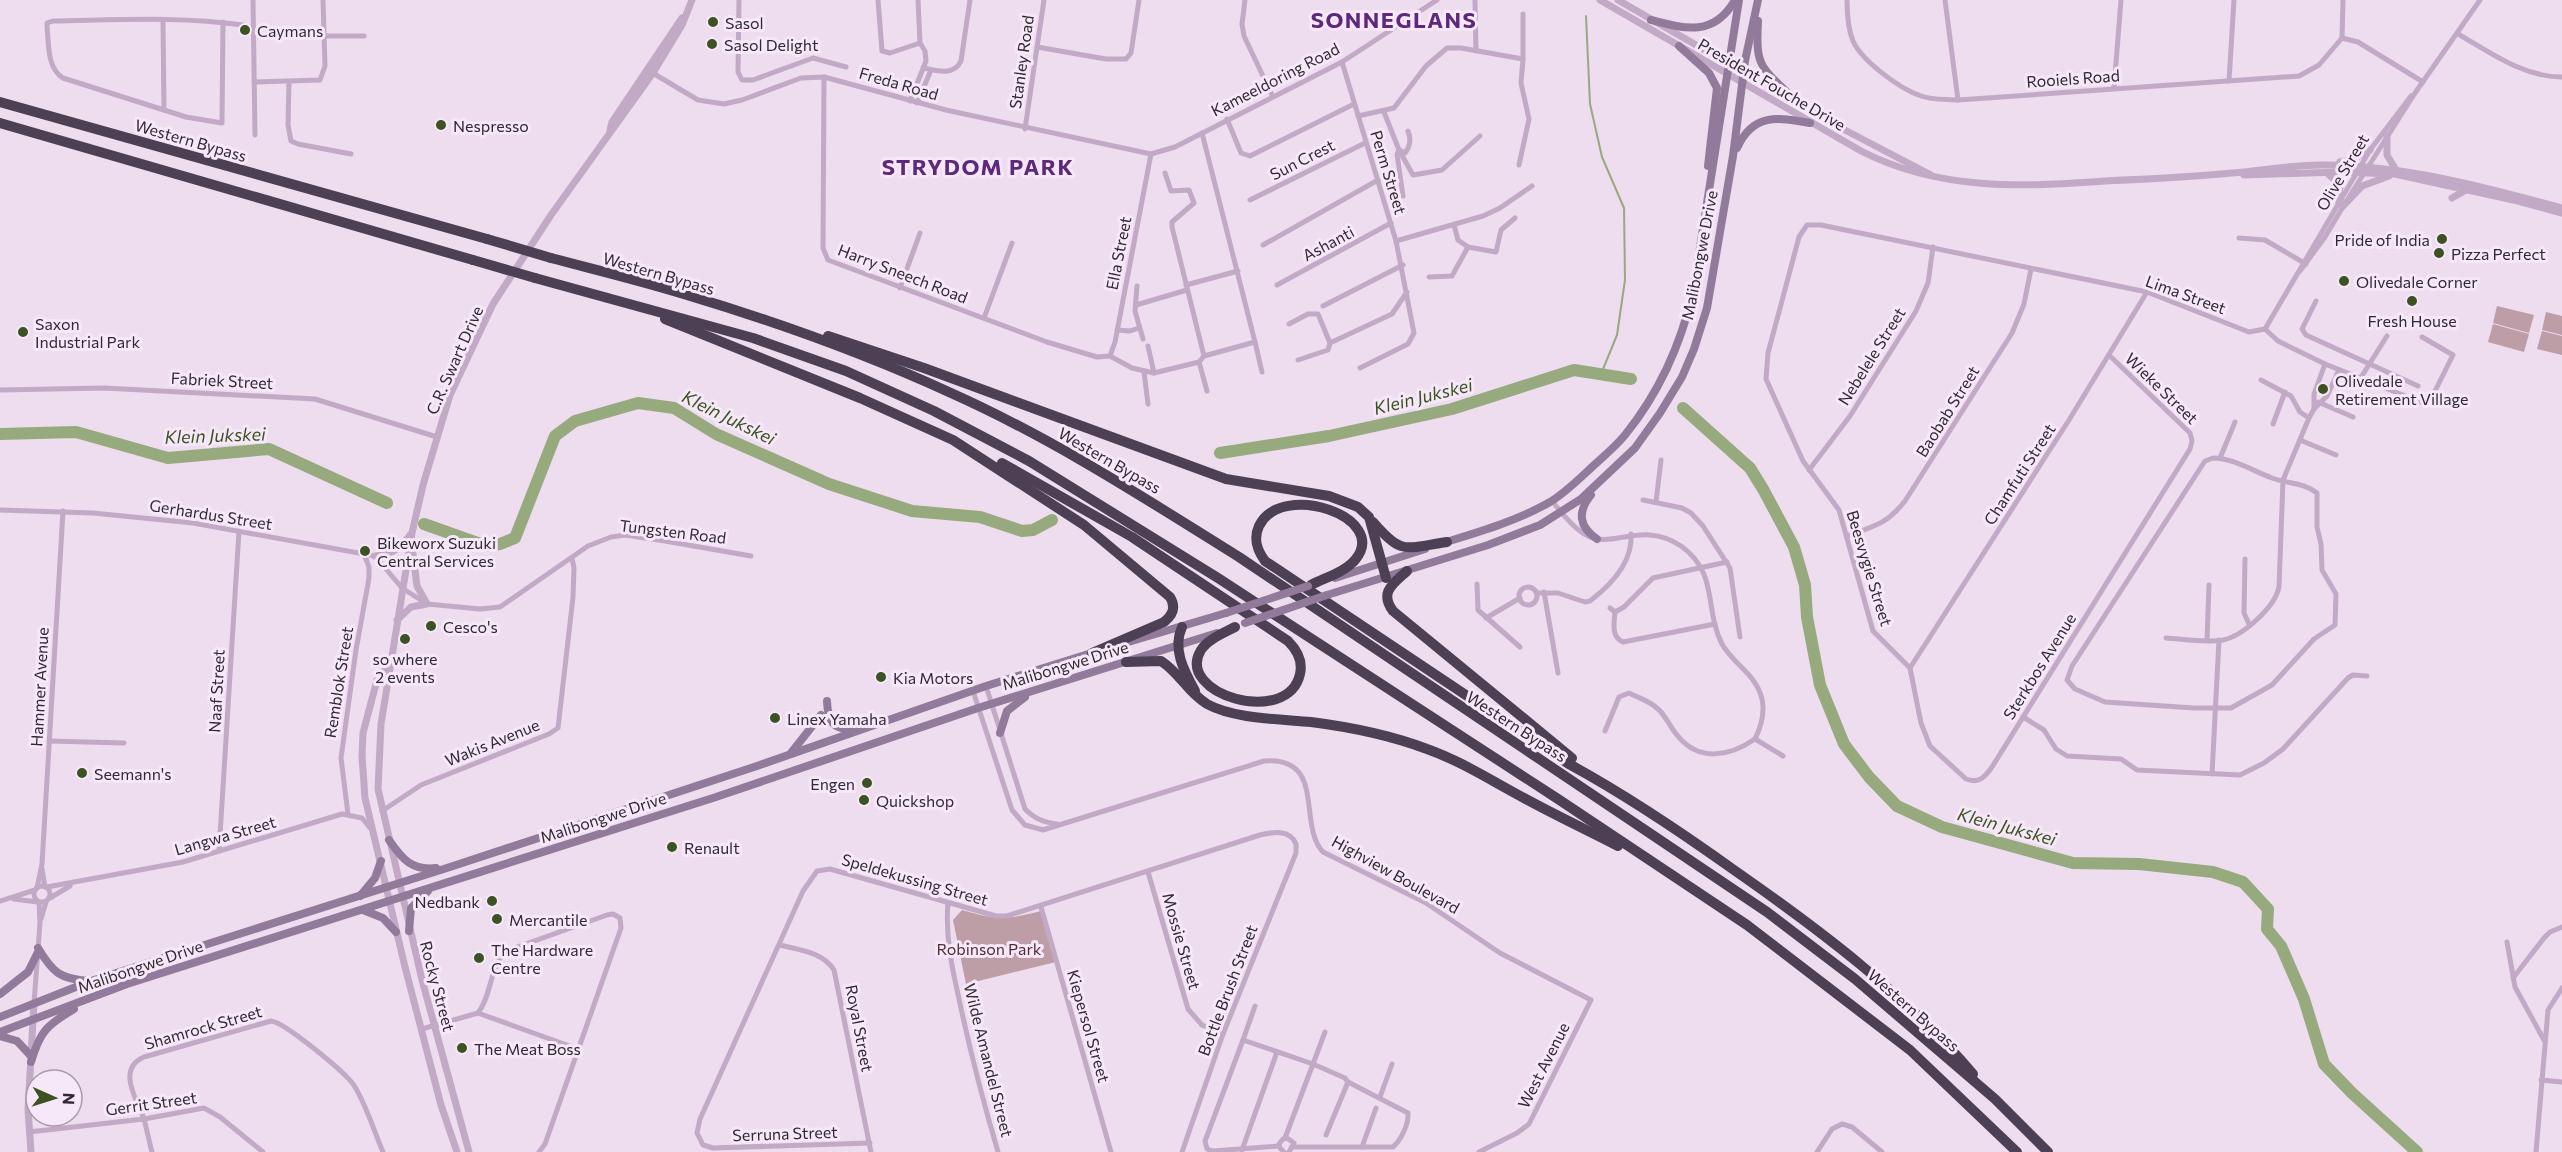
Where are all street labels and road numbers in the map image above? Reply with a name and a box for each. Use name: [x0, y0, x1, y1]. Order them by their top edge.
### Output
street label: Stanley Road: [1005, 14, 1037, 110]
street label: President Fouche Drive: [1695, 34, 1849, 134]
street label: Kameeldoring Road: [1208, 38, 1342, 120]
street label: Freda Road: [857, 63, 941, 103]
street label: Rooiels Road: [2026, 65, 2120, 91]
street label: Western Bypass: [133, 115, 249, 165]
street label: Perm Street: [1367, 128, 1411, 217]
street label: Olive Street: [2312, 130, 2372, 214]
street label: Sun Crest: [1267, 134, 1338, 183]
street label: Malibongwe Drive: [1677, 189, 1721, 321]
street label: Ella Street: [1102, 214, 1134, 291]
street label: Ashanti: [1299, 222, 1357, 264]
street label: Harry Sneech Road: [835, 240, 971, 306]
street label: Western Bypass: [601, 248, 717, 298]
street label: Lima Street: [2143, 271, 2229, 317]
street label: C.R. Swart Drive: [422, 303, 486, 417]
street label: Nebelele Street: [1833, 303, 1909, 408]
street label: Wieke Street: [2122, 349, 2203, 428]
street label: Baobab Street: [1911, 362, 1983, 460]
street label: Fabriek Street: [170, 368, 274, 392]
street label: Chamfuti Street: [1979, 420, 2059, 528]
street label: Western Bypass: [1055, 423, 1165, 497]
street label: Gerhardus Street: [148, 495, 274, 533]
street label: Beesvygie Street: [1843, 508, 1897, 629]
street label: Tungsten Road: [619, 515, 727, 547]
street label: Sterkbos Avenue: [1999, 609, 2079, 723]
street label: Remblok Street: [320, 624, 356, 739]
street label: Hammer Avenue: [26, 627, 52, 747]
street label: Malibongwe Drive: [999, 637, 1131, 693]
street label: Naaf Street: [204, 648, 228, 733]
street label: Western Bypass: [1463, 687, 1571, 765]
street label: Wakis Avenue: [442, 714, 542, 770]
street label: Malibongwe Drive: [538, 788, 668, 846]
street label: Langwa Street: [172, 811, 278, 859]
street label: Highview Boulevard: [1329, 831, 1463, 917]
street label: Speldekussing Street: [840, 849, 991, 909]
street label: Mossie Street: [1159, 890, 1205, 992]
street label: Bottle Brush Street: [1193, 921, 1261, 1058]
street label: Malibongwe Drive: [75, 936, 205, 996]
street label: Rocky Street: [417, 939, 459, 1034]
street label: Western Bypass: [1864, 965, 1964, 1055]
street label: Kiepersol Street: [1064, 967, 1114, 1085]
street label: Wilde Amandel Street: [961, 981, 1017, 1139]
street label: Royal Street: [842, 983, 878, 1074]
street label: Shamrock Street: [142, 1001, 264, 1053]
street label: West Avenue: [1513, 1019, 1573, 1111]
street label: Gerrit Street: [104, 1087, 198, 1119]
street label: Serruna Street: [732, 1122, 838, 1144]

